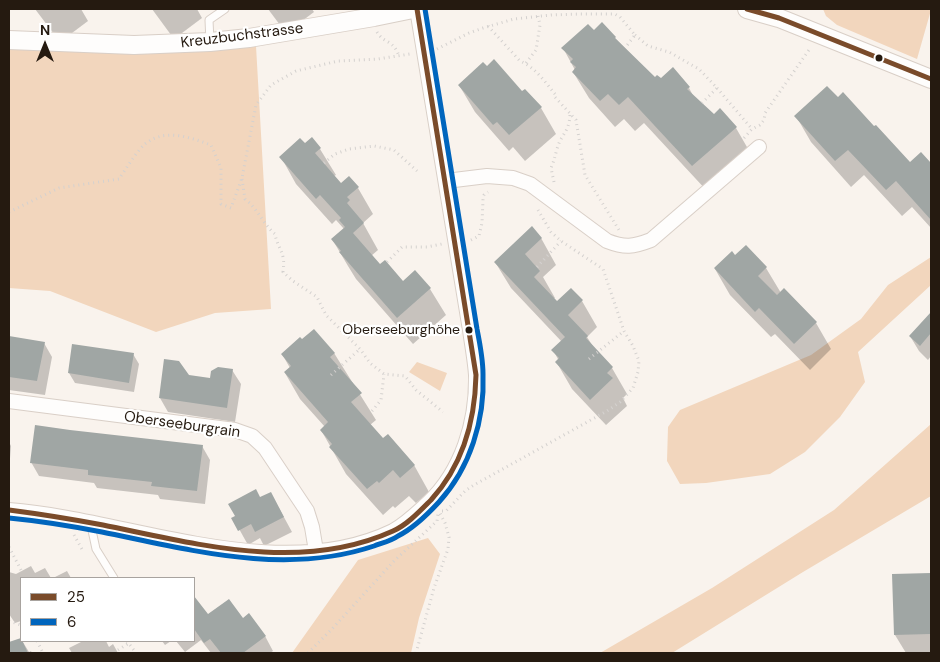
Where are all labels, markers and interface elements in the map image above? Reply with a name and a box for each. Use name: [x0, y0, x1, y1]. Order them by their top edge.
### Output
north arrow: [20, 20, 70, 70]
street label: Kreuzbuchstrasse: [180, 20, 304, 52]
text: N: [40, 21, 50, 39]
unlabelled marker: [874, 53, 884, 63]
place label: Oberseeburghöhe: [342, 322, 460, 338]
marker: Oberseeburghöhe: [464, 325, 474, 335]
street label: Oberseeburgrain: [123, 408, 241, 442]
legend: [20, 577, 195, 642]
text: 25: [67, 587, 85, 607]
text: 6: [67, 612, 76, 632]

